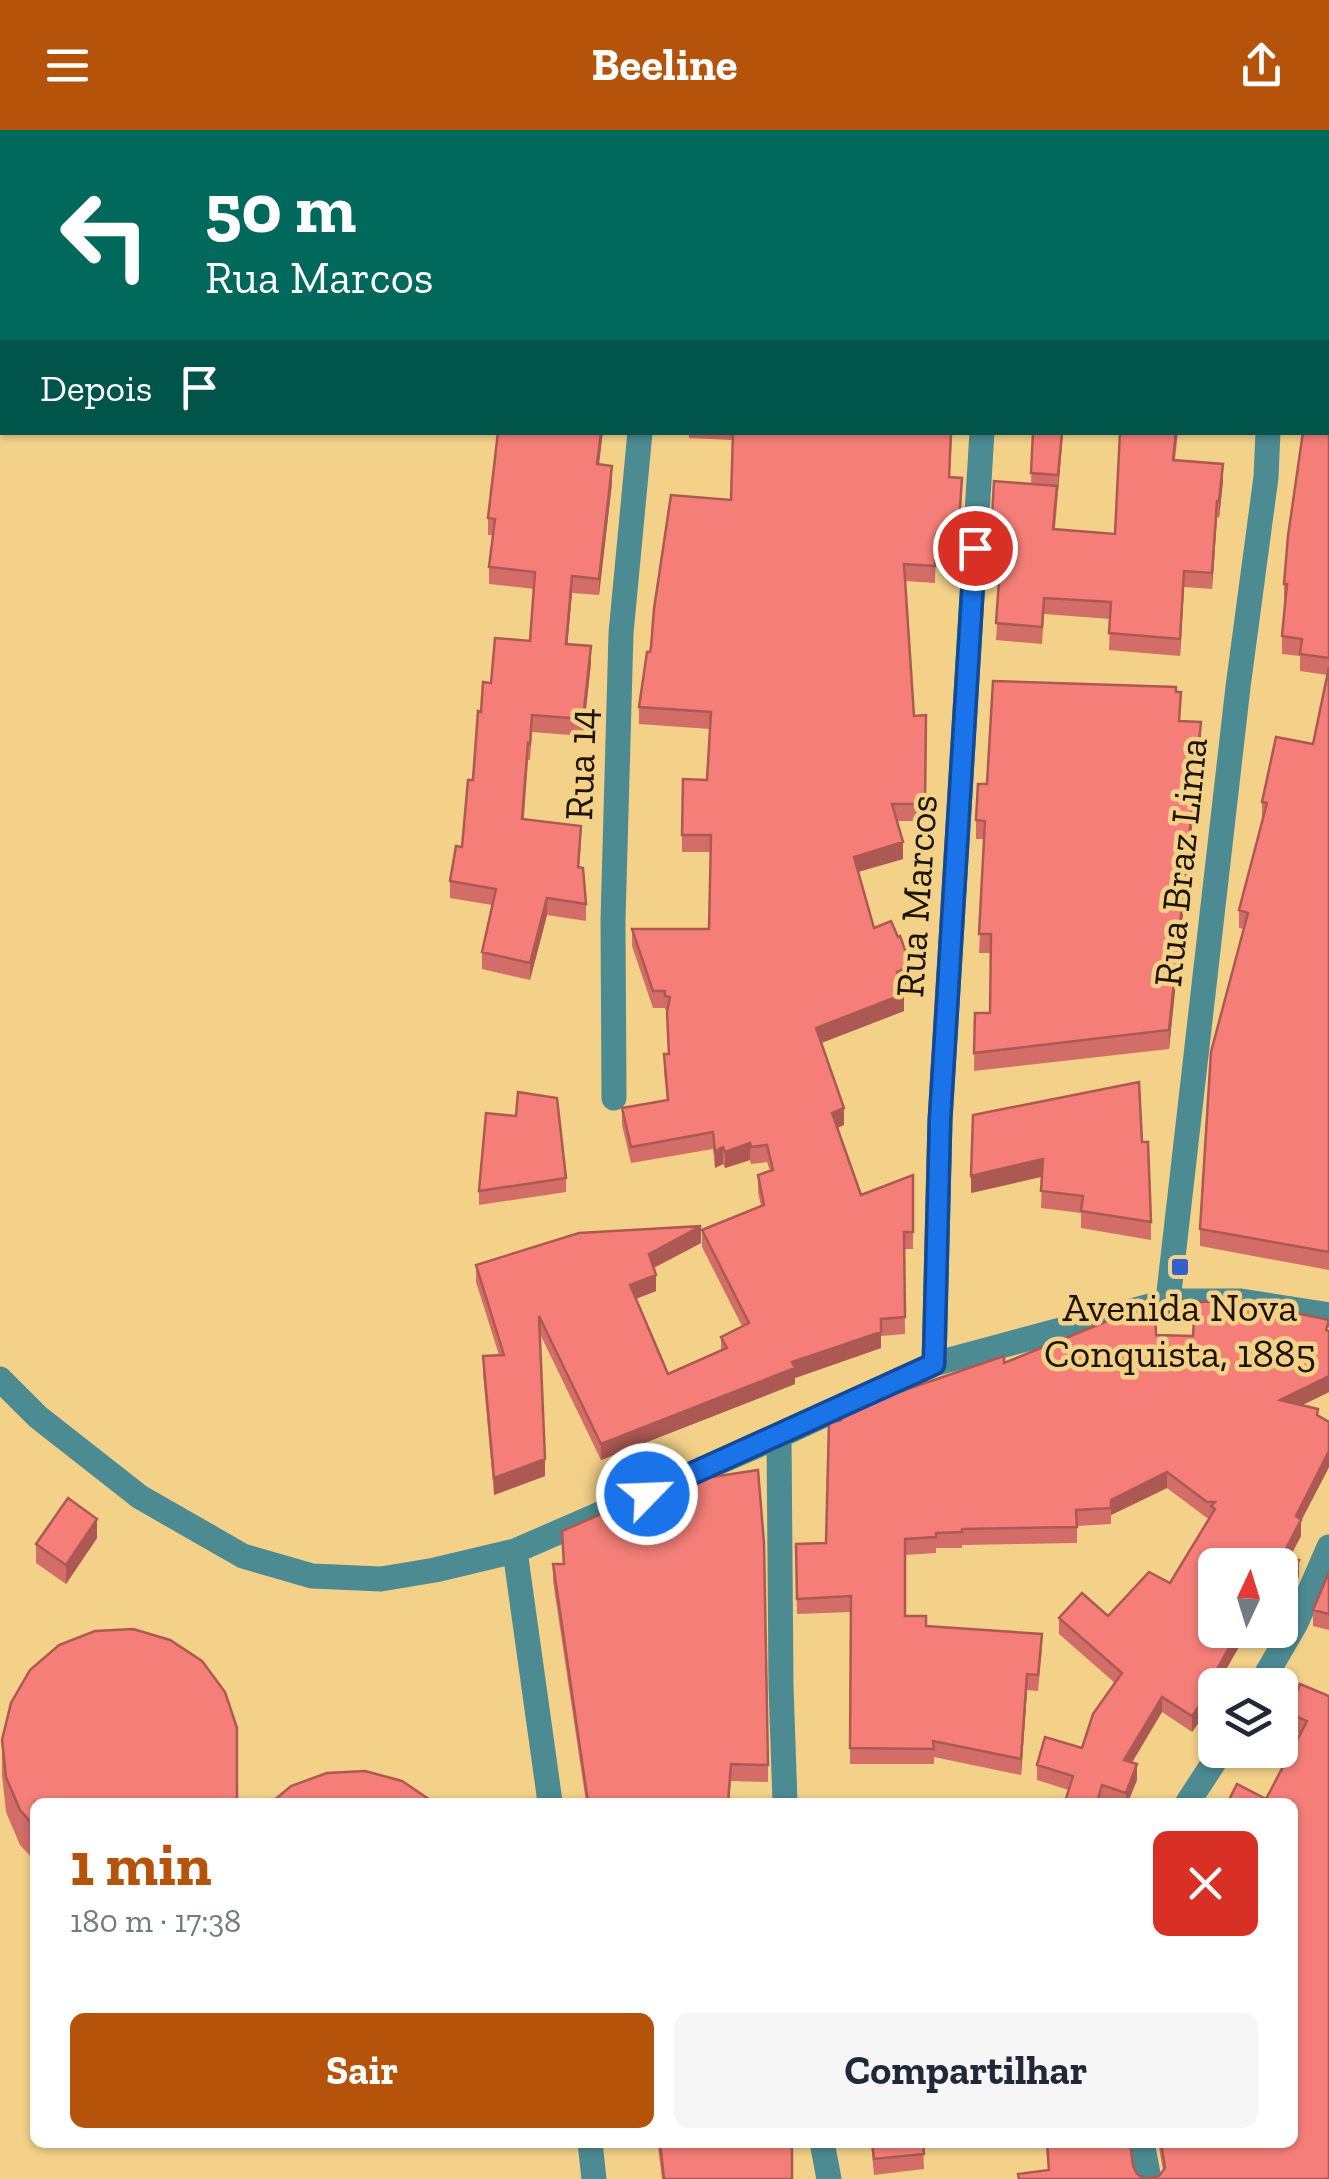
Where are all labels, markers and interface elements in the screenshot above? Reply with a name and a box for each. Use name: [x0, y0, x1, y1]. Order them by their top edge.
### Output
icon: menu: [40, 38, 95, 93]
text: Beeline: [591, 38, 738, 92]
icon: share: [1234, 38, 1289, 93]
text: 50 m: [205, 166, 356, 250]
icon: left: [40, 170, 170, 300]
text: Rua Marcos: [205, 251, 433, 305]
icon: arrive: [172, 360, 227, 415]
text: Depois: [40, 365, 152, 411]
pin: [933, 506, 1018, 591]
icon: arrive: [948, 521, 1003, 576]
street label: Rua 14: [554, 707, 606, 821]
street label: Rua Braz Lima: [1143, 735, 1217, 989]
street label: Rua Marcos: [885, 793, 947, 999]
marker: Avenida Nova Conquista, 1885: [1169, 1256, 1191, 1278]
place label: Avenida Nova Conquista, 1885: [1044, 1283, 1316, 1377]
position arrow: [595, 1442, 699, 1546]
north arrow: [1198, 1548, 1298, 1648]
map controls: [1198, 1548, 1298, 1768]
button: layers: [1198, 1668, 1298, 1768]
text: 1 min: [70, 1828, 212, 1900]
button: close: [1153, 1831, 1258, 1936]
text: 180 m · 17:38: [70, 1902, 241, 1940]
button: Sair: [70, 2013, 654, 2128]
button: Compartilhar: [674, 2013, 1258, 2128]

